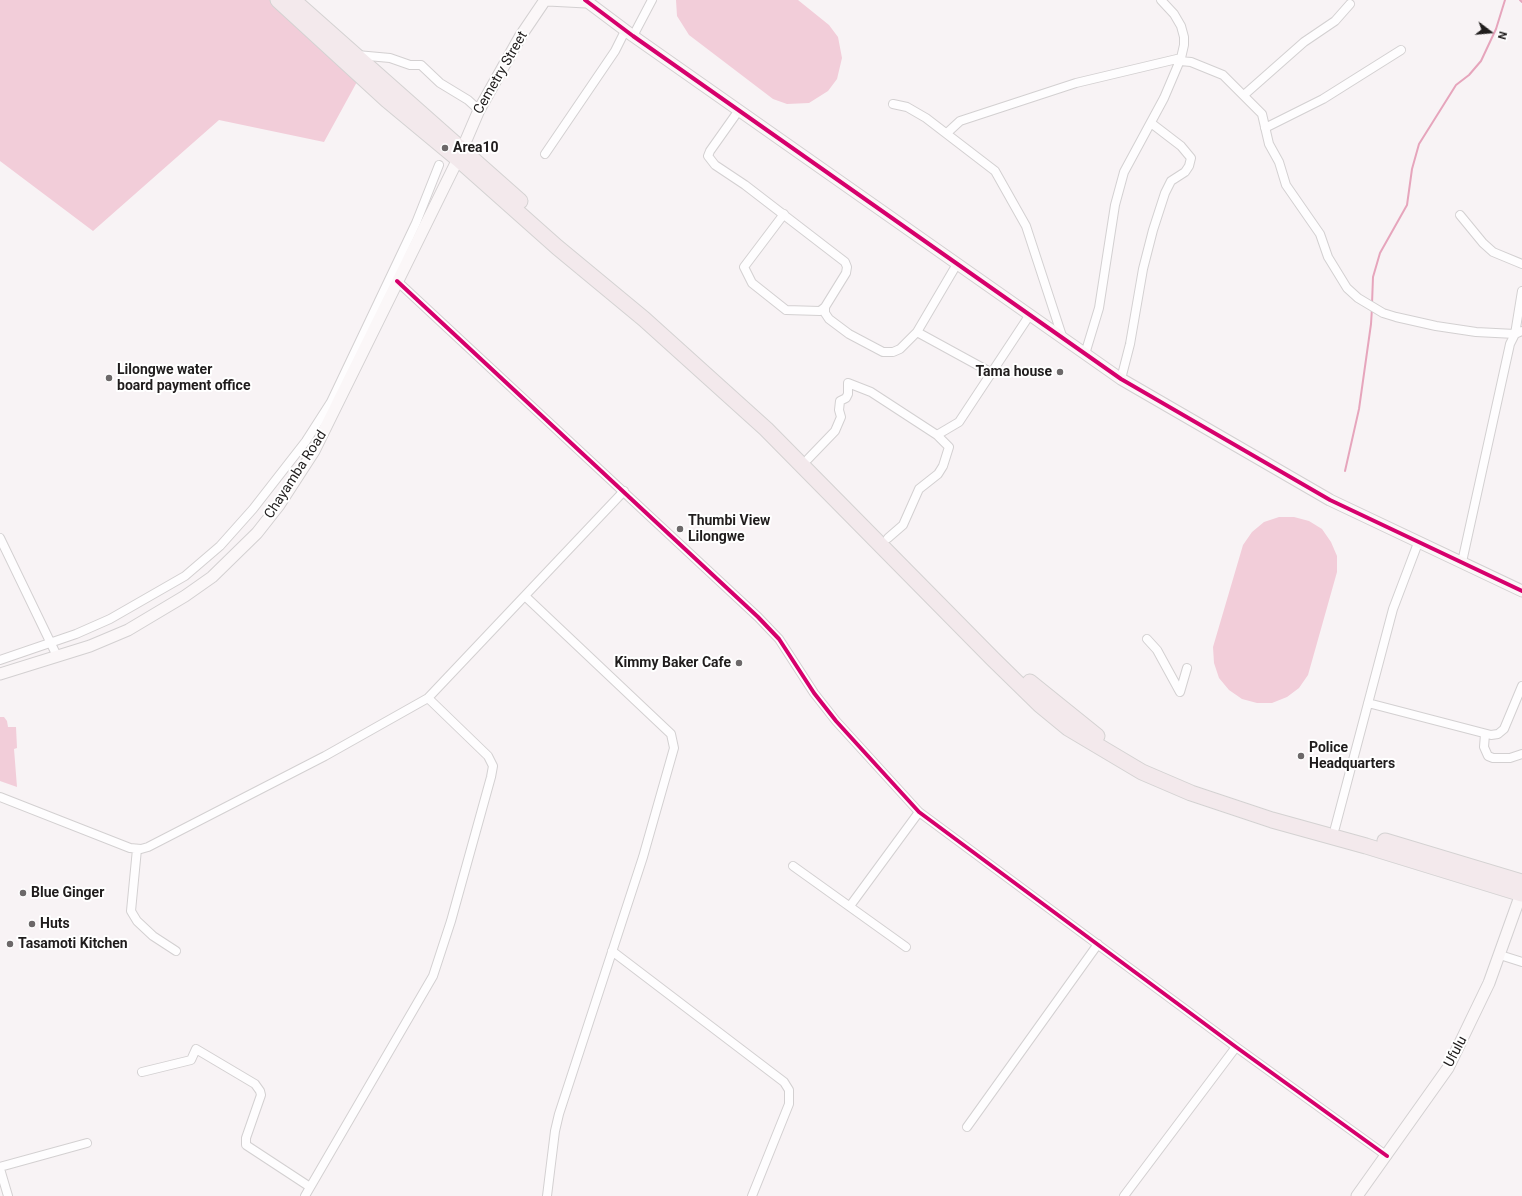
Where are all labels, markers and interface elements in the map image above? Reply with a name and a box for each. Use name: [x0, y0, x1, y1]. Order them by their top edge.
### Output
north arrow: [1470, 12, 1510, 52]
street label: Cemetry Street: [471, 29, 531, 117]
text: N: [1495, 30, 1509, 41]
place label: Area10: [453, 140, 499, 156]
marker: Area10: [440, 143, 450, 153]
place label: Lilongwe water board payment office: [117, 362, 250, 394]
place label: Tama house: [975, 364, 1052, 380]
marker: Tama house: [1055, 367, 1065, 377]
marker: Lilongwe water board payment office: [104, 373, 114, 383]
street label: Chayamba Road: [261, 428, 331, 522]
place label: Thumbi View Lilongwe: [688, 513, 770, 546]
marker: Thumbi View Lilongwe: [675, 524, 685, 534]
place label: Kimmy Baker Cafe: [615, 655, 731, 671]
marker: Kimmy Baker Cafe: [734, 658, 744, 668]
place label: Police Headquarters: [1309, 740, 1395, 772]
marker: Police Headquarters: [1296, 751, 1306, 761]
place label: Blue Ginger: [31, 885, 104, 901]
marker: Blue Ginger: [18, 888, 28, 898]
place label: Huts: [40, 916, 70, 932]
marker: Huts: [27, 919, 37, 929]
place label: Tasamoti Kitchen: [18, 936, 128, 952]
marker: Tasamoti Kitchen: [5, 939, 15, 949]
street label: Ufulu: [1441, 1034, 1471, 1070]

